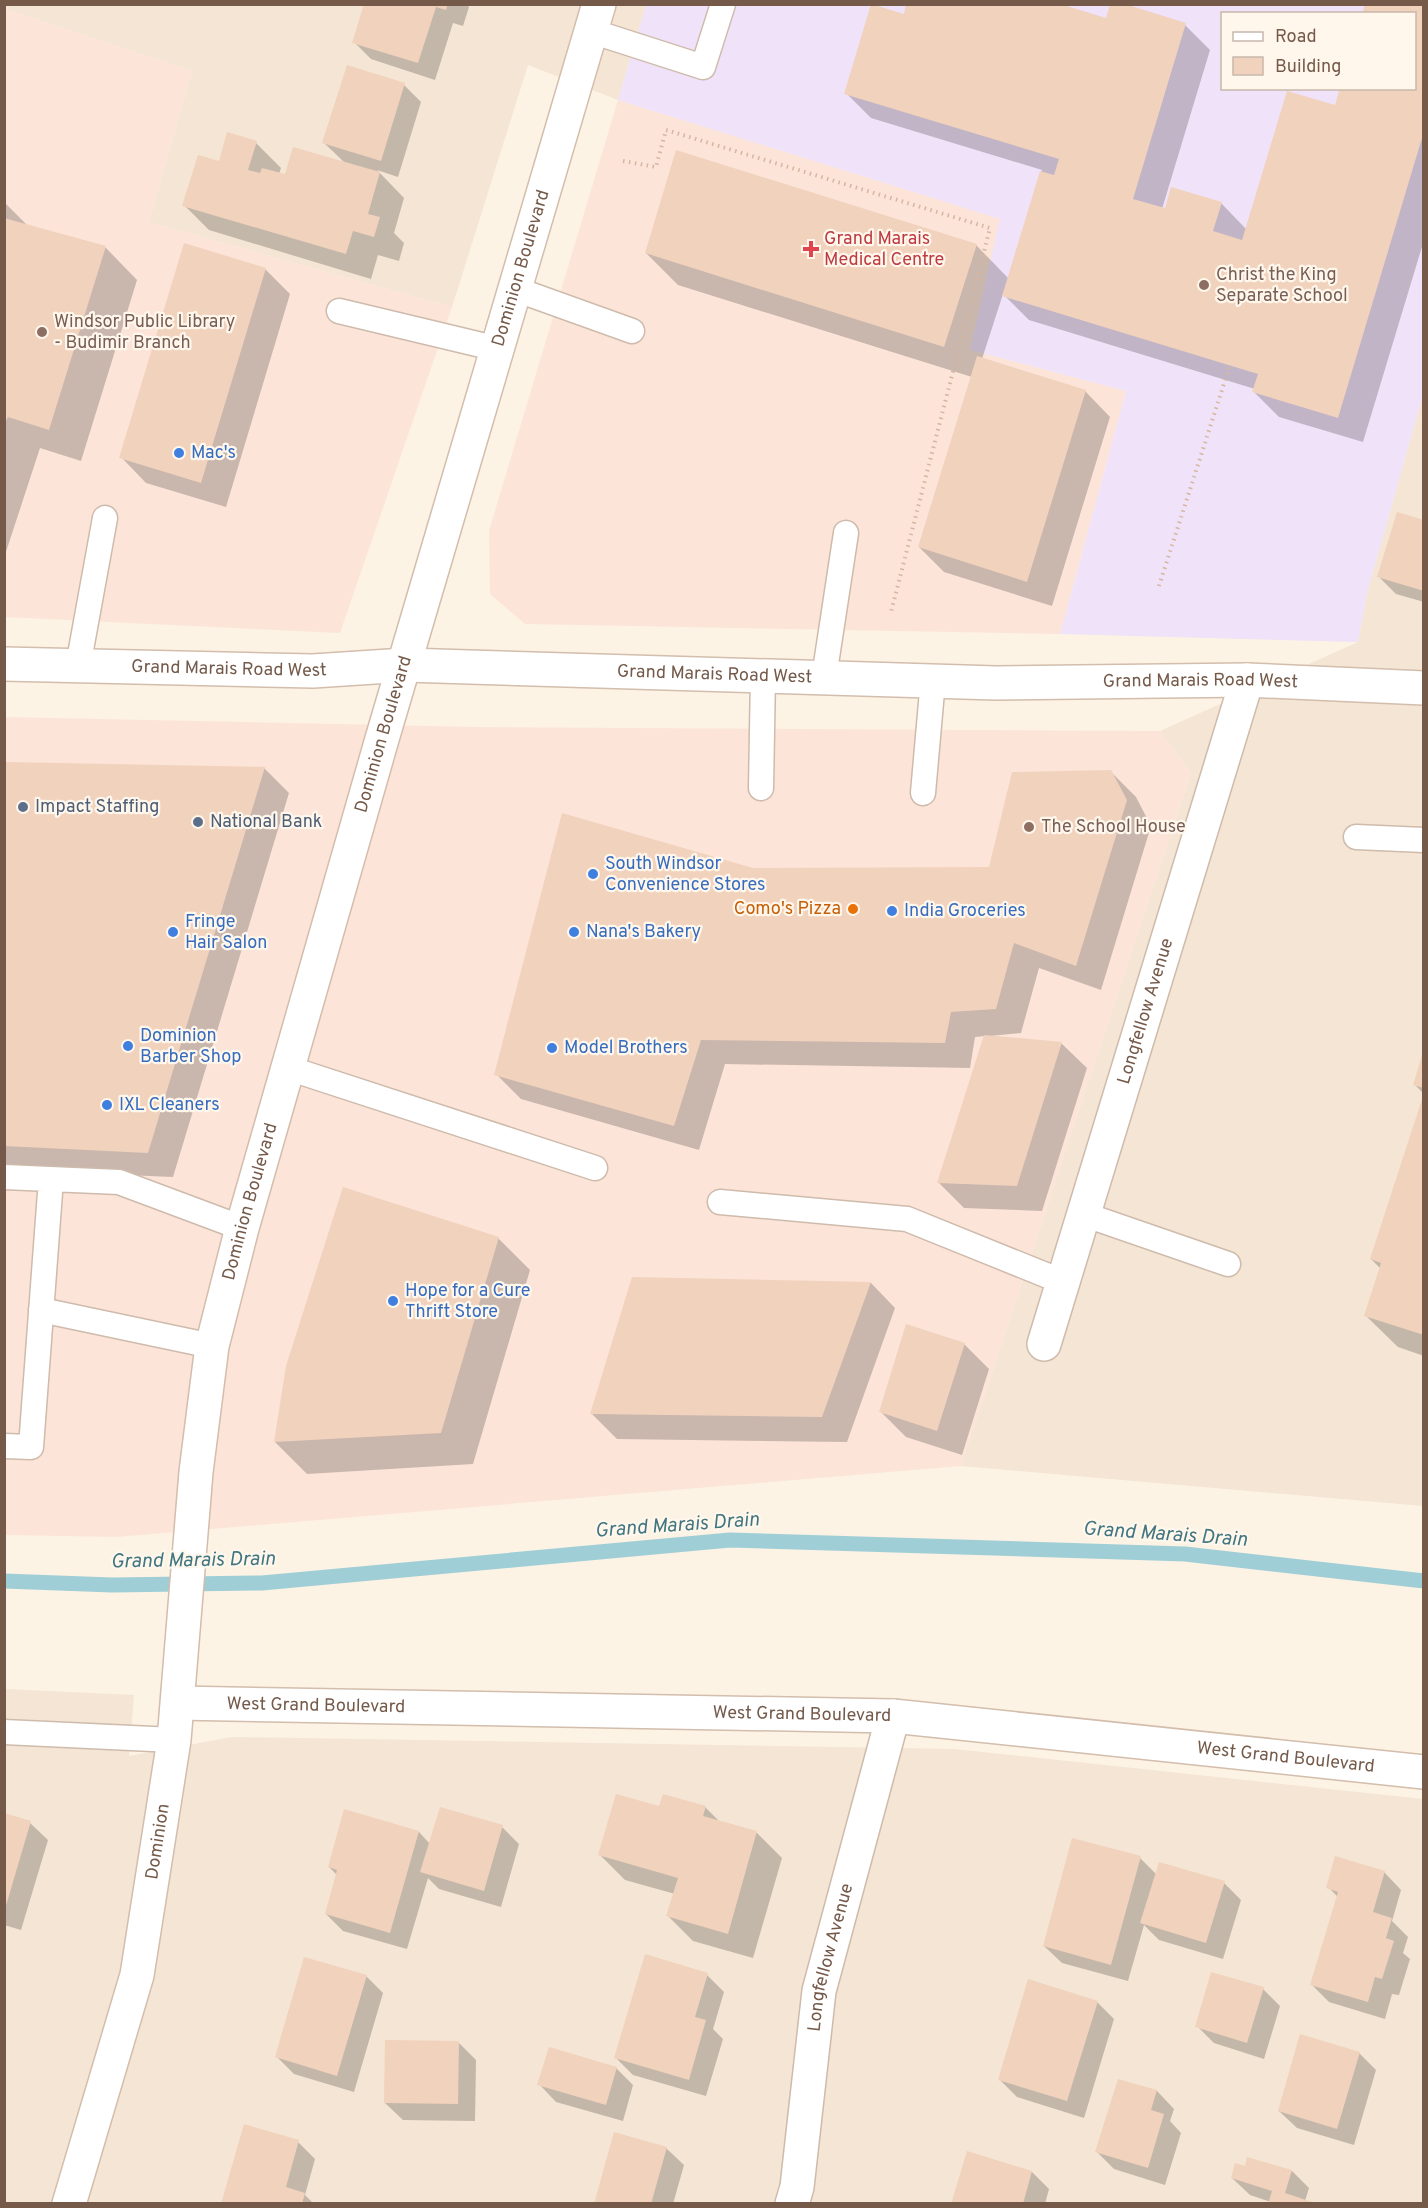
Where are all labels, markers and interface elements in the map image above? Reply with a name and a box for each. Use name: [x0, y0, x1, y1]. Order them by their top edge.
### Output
legend: [1221, 12, 1416, 90]
text: Road: [1275, 26, 1317, 49]
text: Building: [1275, 56, 1341, 79]
street label: Dominion Boulevard: [487, 187, 555, 349]
place label: Grand Marais Medical Centre: [824, 228, 944, 272]
marker: Grand Marais Medical Centre: [802, 240, 820, 258]
place label: Christ the King Separate School: [1216, 264, 1348, 308]
marker: Christ the King Separate School: [1197, 278, 1211, 292]
place label: Windsor Public Library - Budimir Branch: [54, 311, 235, 355]
marker: Windsor Public Library - Budimir Branch: [35, 325, 49, 339]
place label: Mac's: [191, 442, 236, 465]
marker: Mac's: [172, 446, 186, 460]
street label: Dominion Boulevard: [350, 653, 417, 816]
street label: Grand Marais Road West: [131, 655, 327, 683]
street label: Grand Marais Road West: [617, 660, 813, 689]
street label: Grand Marais Road West: [1103, 668, 1299, 694]
place label: Impact Staffing: [35, 796, 160, 819]
marker: Impact Staffing: [16, 800, 30, 814]
place label: National Bank: [210, 811, 322, 834]
marker: National Bank: [191, 815, 205, 829]
place label: The School House: [1041, 816, 1186, 839]
marker: The School House: [1022, 820, 1036, 834]
place label: South Windsor Convenience Stores: [605, 853, 766, 897]
marker: South Windsor Convenience Stores: [586, 867, 600, 881]
place label: Como's Pizza: [734, 898, 841, 921]
place label: India Groceries: [904, 900, 1026, 923]
marker: Como's Pizza: [846, 902, 860, 916]
marker: India Groceries: [885, 904, 899, 918]
place label: Fringe Hair Salon: [185, 911, 267, 955]
place label: Nana's Bakery: [586, 921, 701, 944]
marker: Fringe Hair Salon: [166, 925, 180, 939]
marker: Nana's Bakery: [567, 925, 581, 939]
street label: Longfellow Avenue: [1113, 935, 1179, 1087]
place label: Dominion Barber Shop: [140, 1025, 241, 1069]
place label: Model Brothers: [564, 1037, 688, 1060]
marker: Dominion Barber Shop: [121, 1039, 135, 1053]
marker: Model Brothers: [545, 1041, 559, 1055]
place label: IXL Cleaners: [119, 1094, 220, 1117]
marker: IXL Cleaners: [100, 1098, 114, 1112]
street label: Dominion Boulevard: [218, 1120, 283, 1283]
place label: Hope for a Cure Thrift Store: [405, 1280, 531, 1324]
marker: Hope for a Cure Thrift Store: [386, 1294, 400, 1308]
water label: Grand Marais Drain: [594, 1507, 760, 1545]
water label: Grand Marais Drain: [1082, 1516, 1248, 1554]
water label: Grand Marais Drain: [110, 1547, 276, 1575]
street label: West Grand Boulevard: [226, 1692, 405, 1719]
street label: West Grand Boulevard: [712, 1701, 891, 1727]
street label: West Grand Boulevard: [1196, 1737, 1376, 1778]
street label: Dominion: [141, 1802, 175, 1881]
street label: Longfellow Avenue: [803, 1881, 859, 2033]

